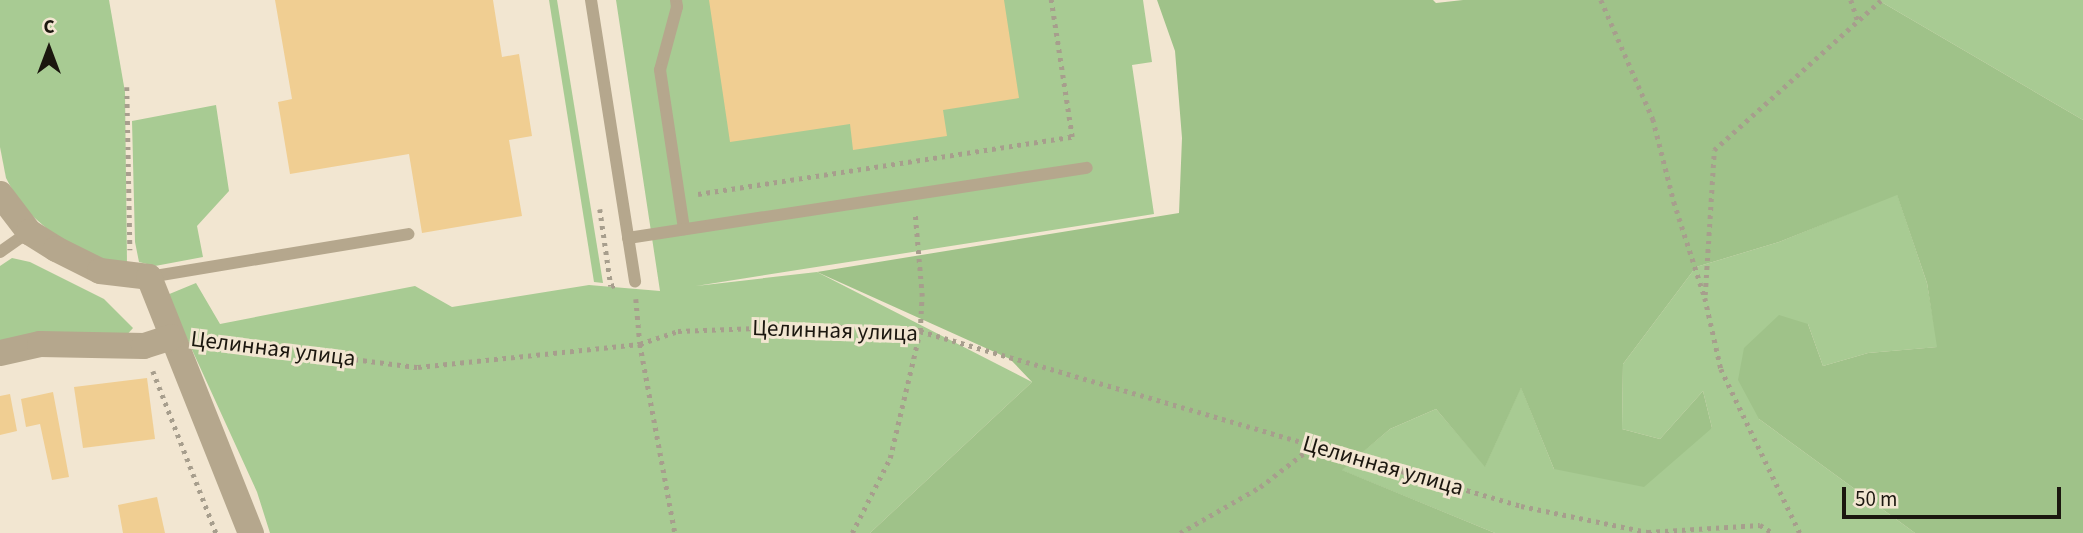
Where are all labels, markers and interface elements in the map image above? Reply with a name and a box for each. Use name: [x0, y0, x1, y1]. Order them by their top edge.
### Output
north arrow: [14, 14, 84, 84]
text: С: [43, 14, 55, 41]
street label: Целинная улица: [752, 314, 918, 348]
street label: Целинная улица: [189, 325, 357, 373]
street label: Целинная улица: [1300, 430, 1466, 502]
scale bar: [1845, 474, 2064, 518]
text: 50 m: [1855, 484, 1897, 514]

